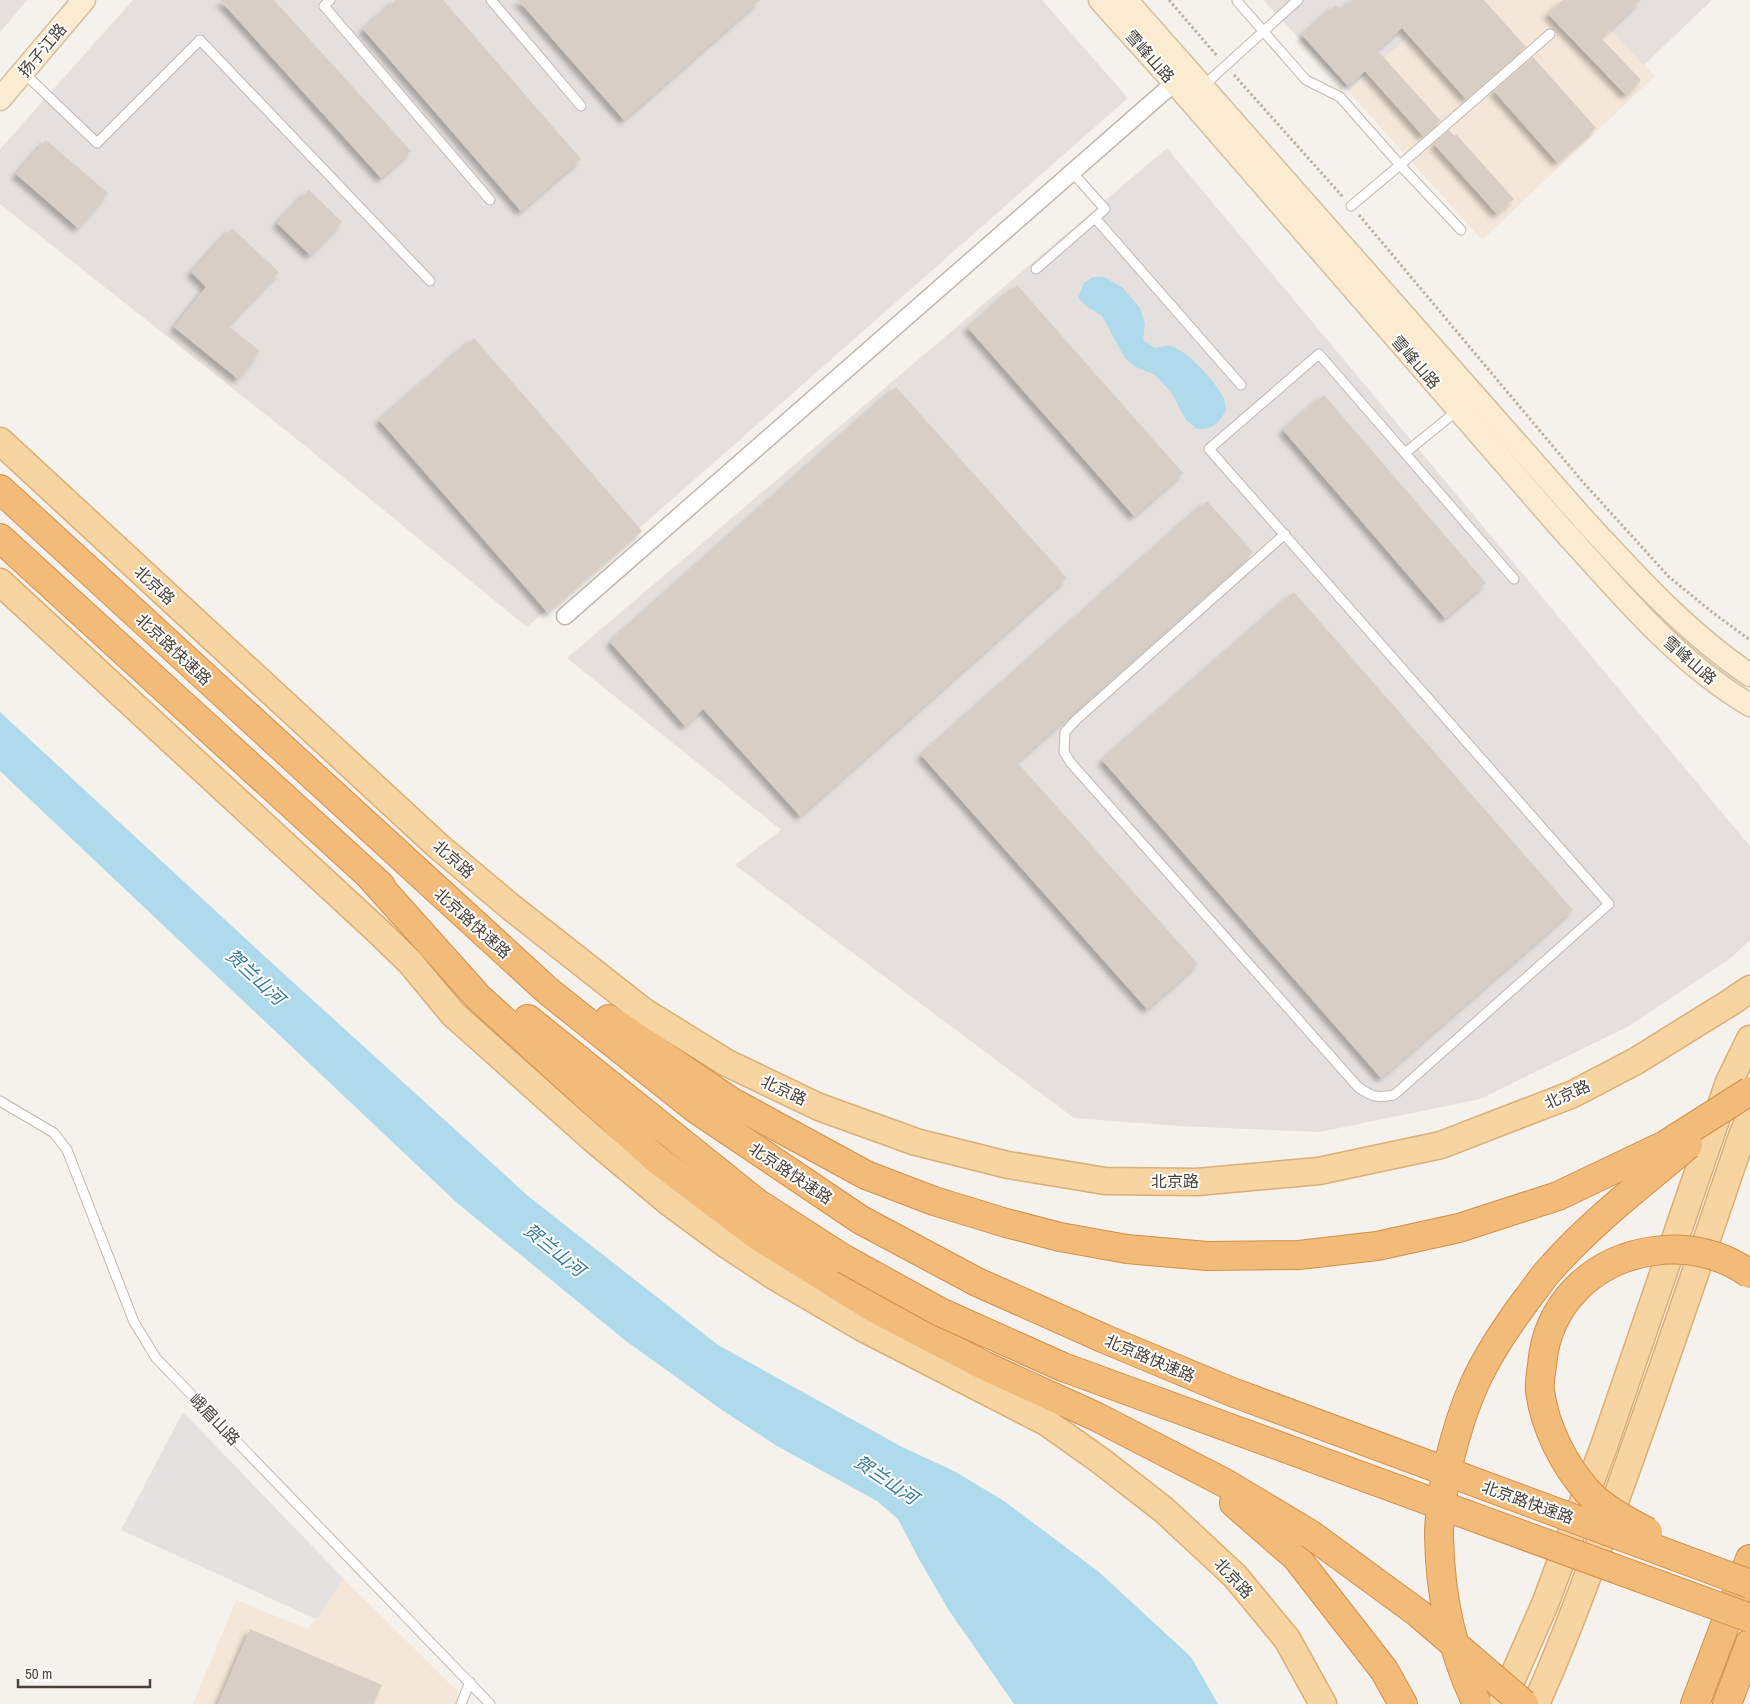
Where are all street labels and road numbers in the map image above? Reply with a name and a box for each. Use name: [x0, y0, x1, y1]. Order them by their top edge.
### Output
street label: 扬子江路: [13, 18, 71, 82]
street label: 雪峰山路: [1120, 25, 1180, 87]
street label: 雪峰山路: [1387, 331, 1445, 393]
street label: 北京路: [130, 561, 180, 609]
street label: 北京路快速路: [131, 608, 217, 690]
street label: 雪峰山路: [1659, 631, 1721, 689]
street label: 北京路: [429, 835, 479, 883]
street label: 北京路快速路: [430, 883, 516, 963]
street label: 北京路: [758, 1070, 810, 1110]
street label: 北京路: [1541, 1074, 1593, 1114]
street label: 北京路快速路: [745, 1137, 837, 1209]
street label: 北京路: [1151, 1170, 1199, 1192]
street label: 北京路快速路: [1102, 1329, 1198, 1387]
street label: 峨眉山路: [185, 1388, 245, 1450]
street label: 北京路快速路: [1479, 1475, 1577, 1529]
street label: 北京路: [1210, 1553, 1258, 1603]

